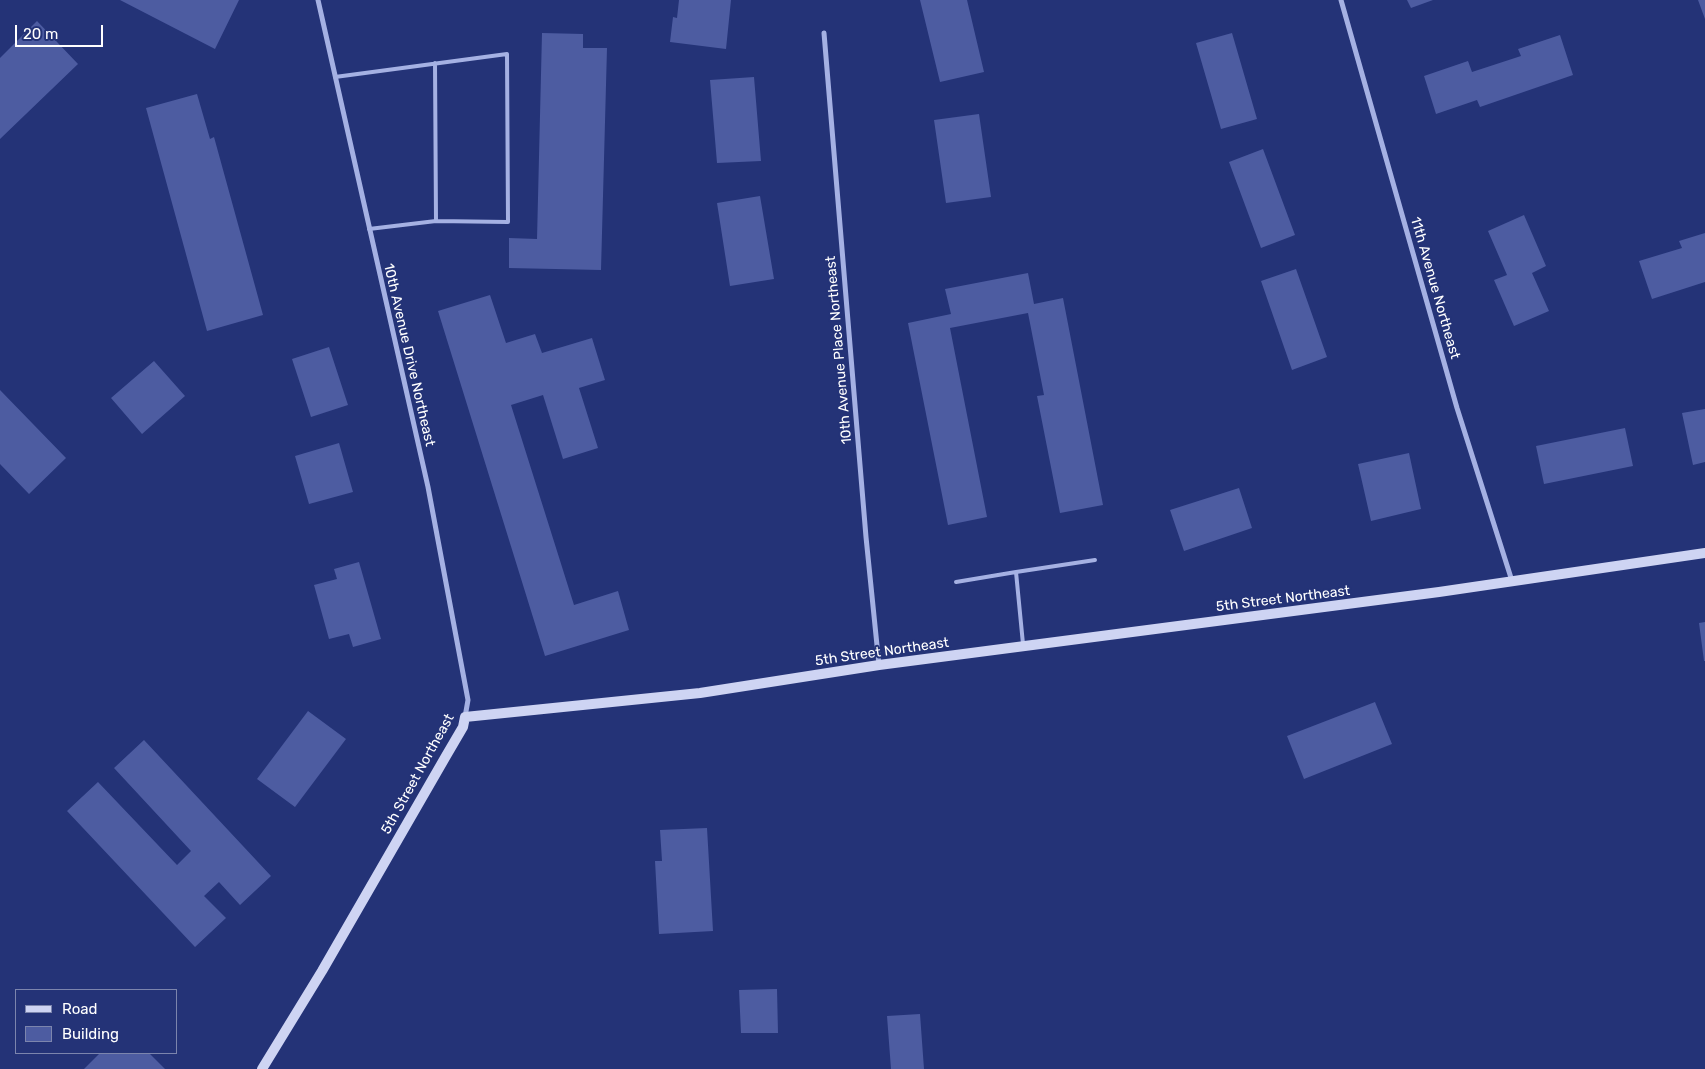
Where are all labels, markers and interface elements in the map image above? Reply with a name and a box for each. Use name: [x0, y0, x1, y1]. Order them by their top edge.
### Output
scale bar: [18, 15, 105, 47]
text: 20 m: [23, 25, 58, 43]
street label: 11th Avenue Northeast: [1407, 215, 1463, 361]
street label: 10th Avenue Place Northeast: [822, 255, 856, 445]
street label: 10th Avenue Drive Northeast: [380, 262, 438, 448]
street label: 5th Street Northeast: [1215, 582, 1351, 616]
street label: 5th Street Northeast: [814, 634, 950, 670]
street label: 5th Street Northeast: [378, 711, 458, 837]
legend: [15, 989, 178, 1054]
text: Road: [62, 1000, 98, 1018]
text: Building: [62, 1025, 119, 1043]

